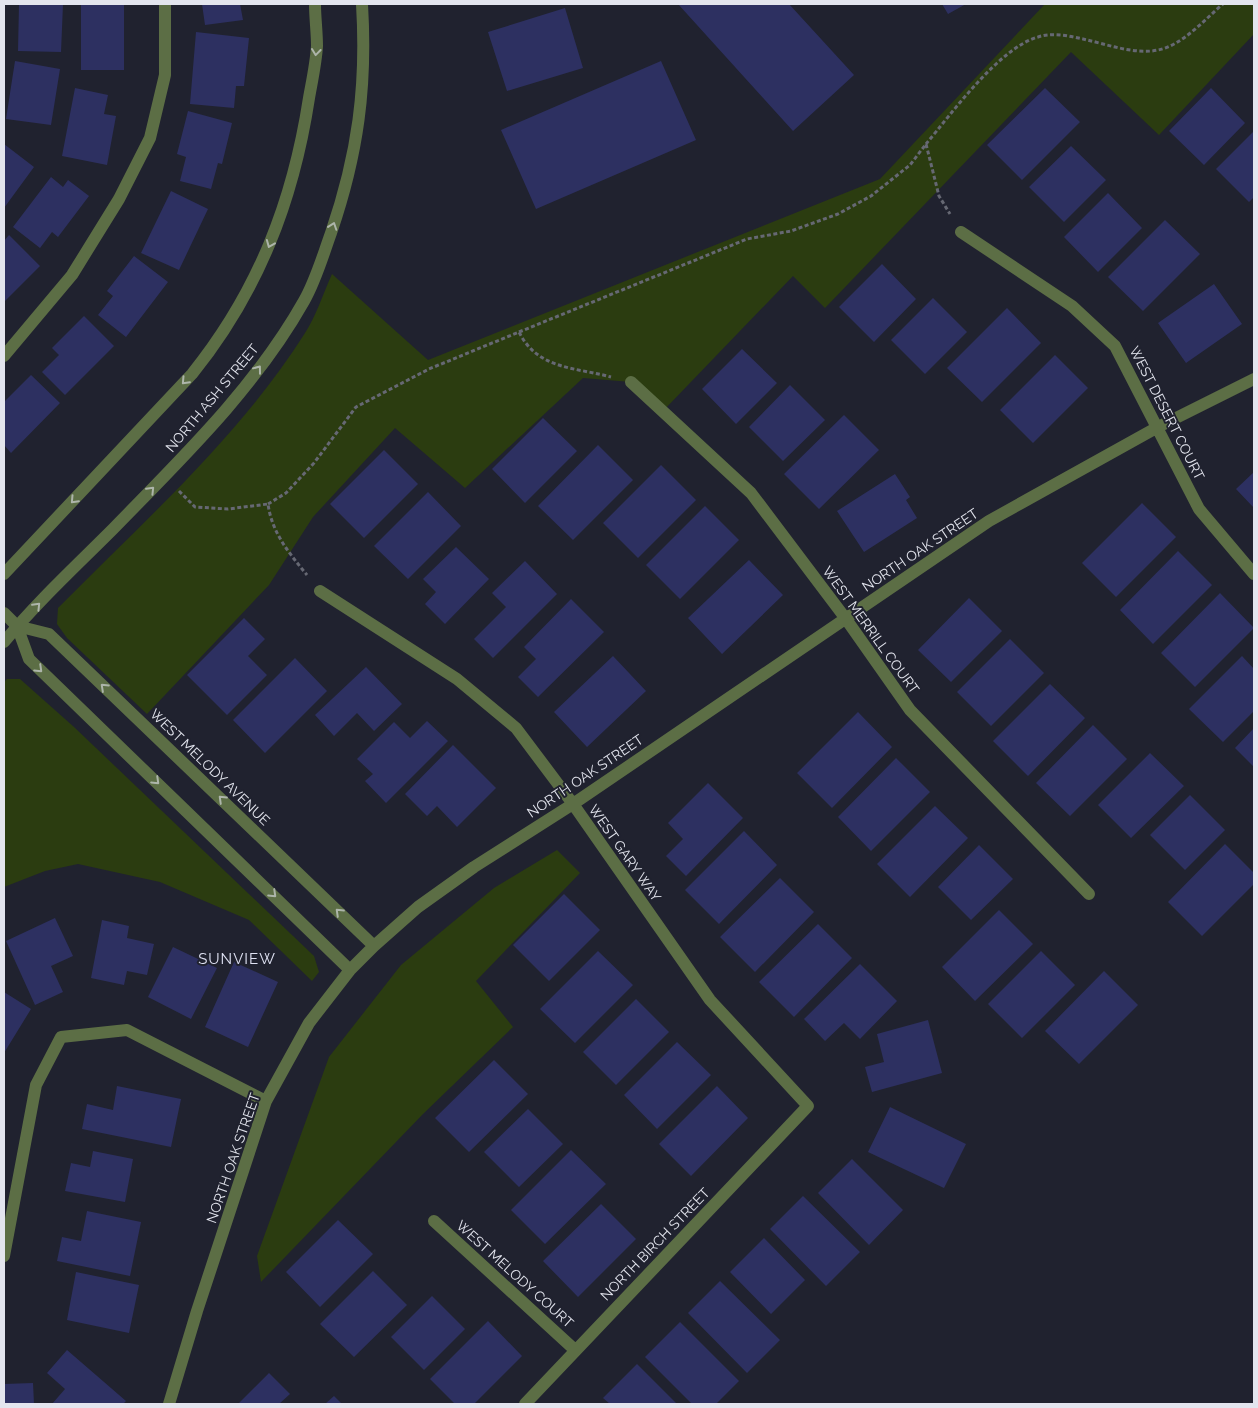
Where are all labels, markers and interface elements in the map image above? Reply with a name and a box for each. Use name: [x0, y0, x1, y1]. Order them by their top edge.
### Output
one-way arrow: [311, 49, 322, 57]
one-way arrow: [328, 222, 338, 230]
one-way arrow: [266, 239, 277, 248]
street label: NORTH ASH STREET: [162, 340, 262, 455]
street label: WEST DESERT COURT: [1126, 344, 1208, 483]
one-way arrow: [253, 366, 261, 375]
one-way arrow: [182, 376, 191, 385]
one-way arrow: [145, 487, 154, 496]
one-way arrow: [71, 494, 80, 503]
street label: NORTH OAK STREET: [859, 505, 981, 595]
street label: WEST MERRILL COURT: [819, 563, 923, 697]
one-way arrow: [31, 603, 40, 612]
one-way arrow: [33, 663, 42, 672]
one-way arrow: [101, 684, 110, 693]
street label: WEST MELODY AVENUE: [147, 706, 273, 828]
street label: NORTH OAK STREET: [524, 731, 646, 821]
one-way arrow: [150, 775, 159, 784]
one-way arrow: [218, 796, 227, 805]
street label: WEST GARY WAY: [586, 802, 664, 904]
one-way arrow: [268, 888, 277, 897]
one-way arrow: [335, 909, 344, 918]
district label: SUNVIEW: [198, 950, 276, 968]
street label: NORTH OAK STREET: [203, 1090, 263, 1225]
street label: NORTH BIRCH STREET: [597, 1184, 713, 1304]
street label: WEST MELODY COURT: [453, 1217, 577, 1331]

